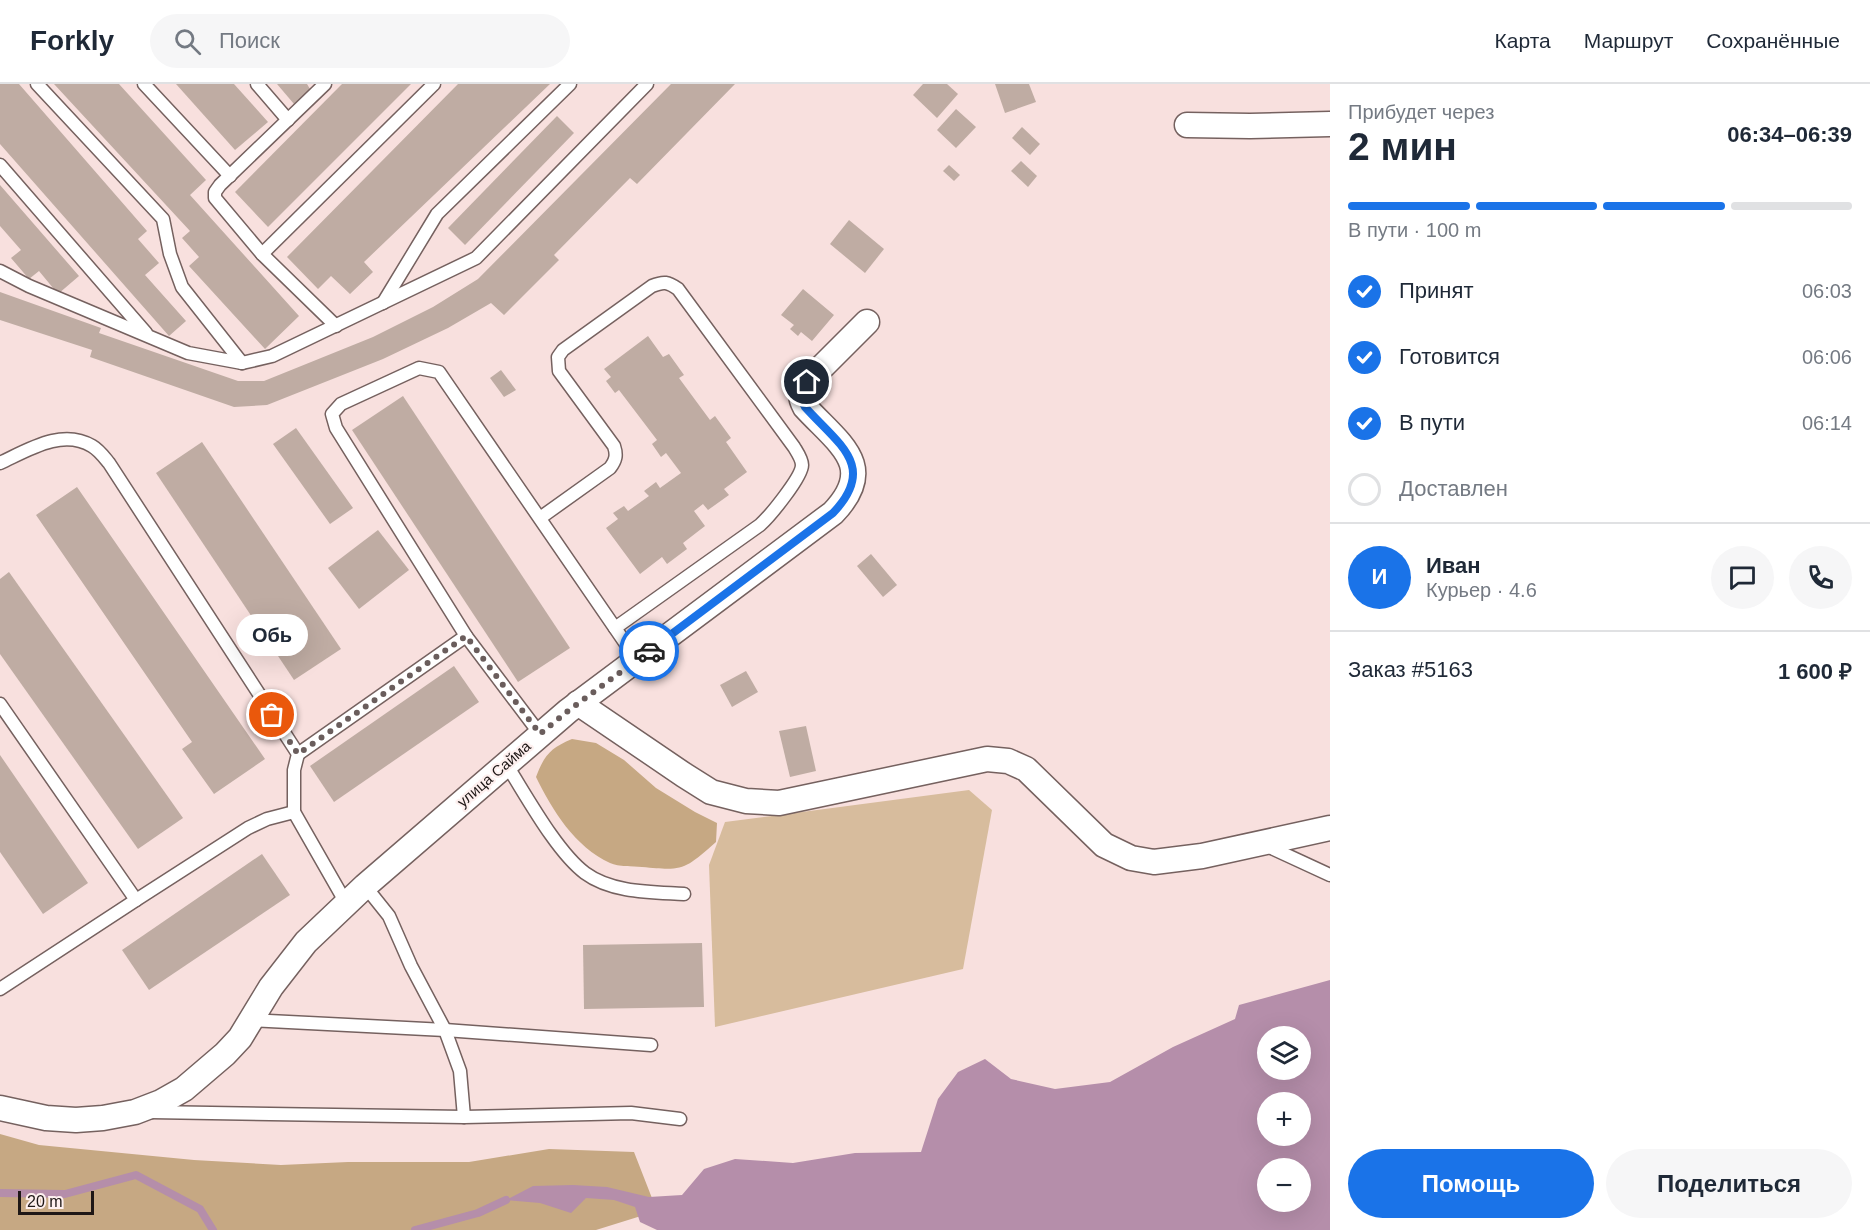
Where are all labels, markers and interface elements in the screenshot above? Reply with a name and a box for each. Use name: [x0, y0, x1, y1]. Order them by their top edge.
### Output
search box: [150, 14, 570, 68]
text: Forkly: [30, 25, 114, 56]
icon: search: [171, 25, 204, 58]
text: Поиск: [219, 28, 280, 53]
text: Карта: [1495, 29, 1551, 52]
text: Маршрут: [1584, 29, 1673, 52]
text: Сохранённые: [1706, 29, 1840, 52]
text: Прибудет через: [1348, 101, 1494, 123]
text: 06:34–06:39: [1727, 122, 1852, 147]
text: 2 мин: [1348, 125, 1457, 168]
text: В пути · 100 m: [1348, 219, 1481, 241]
icon: check: [1348, 275, 1381, 308]
text: Принят: [1399, 278, 1473, 303]
text: 06:03: [1802, 280, 1852, 302]
icon: check: [1348, 341, 1381, 374]
text: Готовится: [1399, 344, 1500, 369]
text: 06:06: [1802, 346, 1852, 368]
pin: [781, 356, 832, 407]
icon: home: [790, 365, 823, 398]
icon: check: [1348, 407, 1381, 440]
text: В пути: [1399, 410, 1465, 435]
text: 06:14: [1802, 412, 1852, 434]
text: Доставлен: [1399, 476, 1508, 501]
button: chat: [1711, 546, 1774, 609]
button: phone: [1789, 546, 1852, 609]
text: Иван: [1426, 553, 1481, 578]
text: И: [1372, 564, 1387, 589]
text: Курьер · 4.6: [1426, 579, 1537, 601]
callout: Обь: [236, 613, 308, 655]
courier: [619, 621, 679, 681]
text: Обь: [252, 624, 292, 646]
icon: car: [633, 635, 666, 668]
text: Заказ #5163: [1348, 657, 1473, 682]
text: 1 600 ₽: [1778, 659, 1852, 684]
pin: [246, 689, 297, 740]
icon: bag: [255, 698, 288, 731]
street label: улица Сайма: [453, 737, 534, 810]
map controls: [1257, 1026, 1311, 1212]
button: layers: [1257, 1026, 1311, 1080]
button: +: [1257, 1092, 1311, 1146]
button: Помощь: [1348, 1149, 1594, 1218]
button: Поделиться: [1606, 1149, 1852, 1218]
button: −: [1257, 1158, 1311, 1212]
scale bar: [18, 1188, 94, 1216]
text: 20 m: [27, 1193, 63, 1210]

